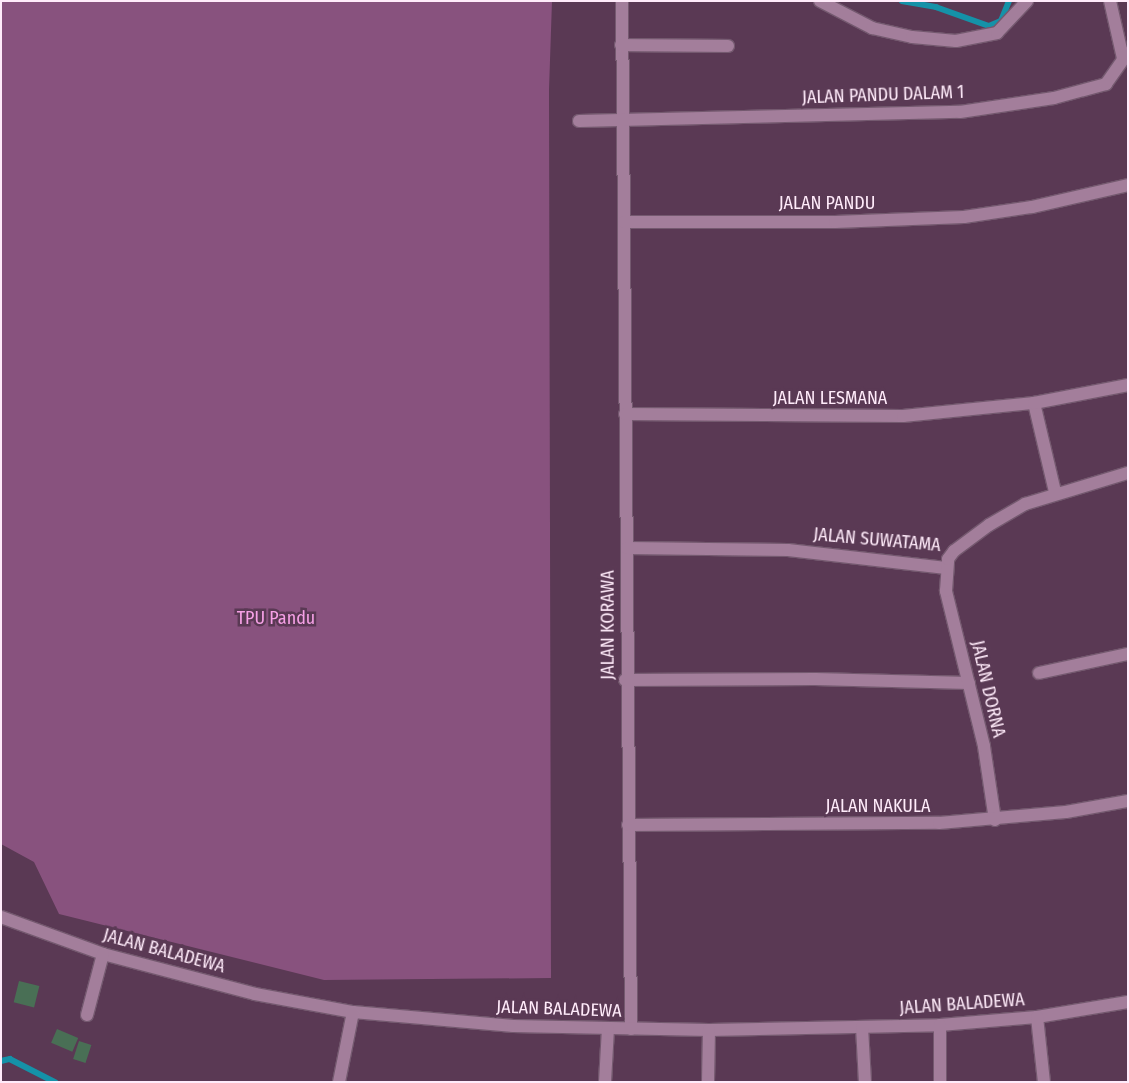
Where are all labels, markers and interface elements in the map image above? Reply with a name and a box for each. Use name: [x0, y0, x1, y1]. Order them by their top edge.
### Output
street label: JALAN PANDU DALAM 1: [802, 81, 964, 109]
street label: JALAN PANDU: [779, 192, 875, 214]
street label: JALAN LESMANA: [773, 387, 887, 409]
street label: JALAN SUWATAMA: [812, 524, 942, 556]
street label: JALAN KORAWA: [597, 570, 619, 680]
park label: TPU Pandu: [237, 607, 315, 629]
street label: JALAN DORNA: [966, 638, 1010, 740]
street label: JALAN NAKULA: [826, 795, 930, 817]
street label: JALAN BALADEWA: [101, 924, 227, 978]
street label: JALAN BALADEWA: [899, 989, 1025, 1019]
street label: JALAN BALADEWA: [496, 996, 622, 1022]

